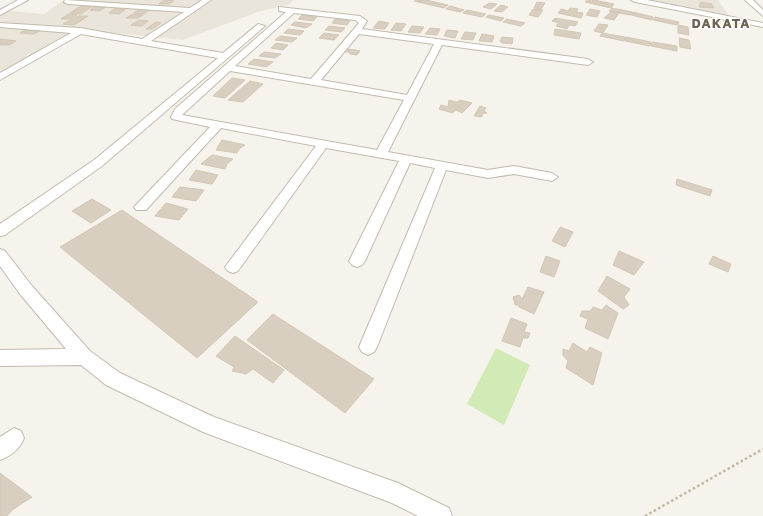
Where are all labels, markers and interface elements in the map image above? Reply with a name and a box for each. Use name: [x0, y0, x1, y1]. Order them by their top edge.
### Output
district label: DAKATA: [692, 15, 750, 31]

